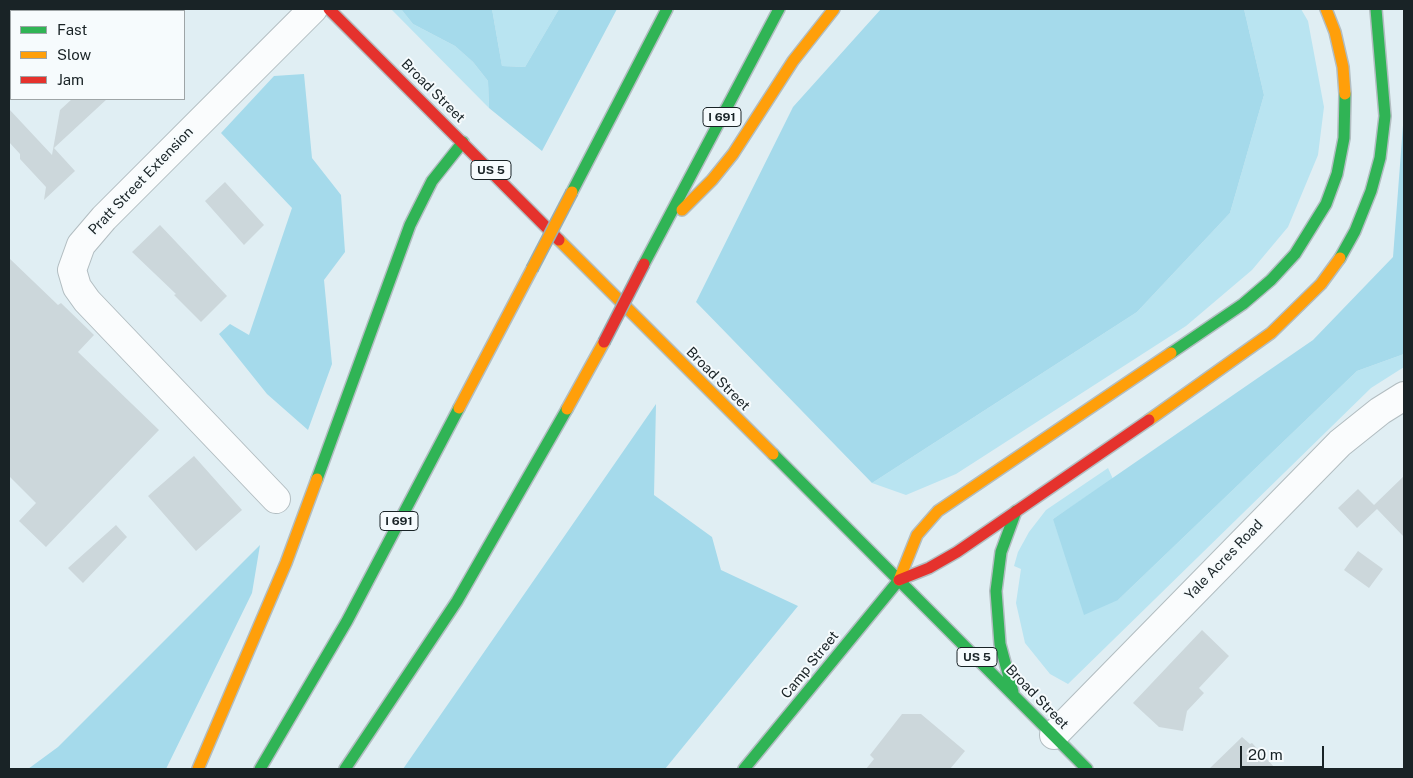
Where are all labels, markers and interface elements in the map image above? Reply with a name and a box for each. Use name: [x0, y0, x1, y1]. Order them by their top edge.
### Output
legend: [10, 10, 185, 100]
text: Fast: [57, 21, 87, 38]
text: Slow: [57, 46, 91, 63]
street label: Broad Street: [398, 56, 468, 126]
text: Jam: [57, 71, 84, 88]
road number: I 691: [703, 108, 741, 126]
street label: Pratt Street Extension: [85, 124, 197, 238]
road number: US 5: [471, 160, 511, 180]
street label: Broad Street: [683, 344, 753, 414]
road number: I 691: [380, 512, 418, 530]
street label: Yale Acres Road: [1182, 517, 1266, 603]
street label: Camp Street: [778, 628, 842, 702]
road number: US 5: [957, 648, 997, 666]
street label: Broad Street: [1002, 661, 1072, 733]
scale bar: [1243, 736, 1327, 768]
text: 20 m: [1248, 746, 1283, 763]

